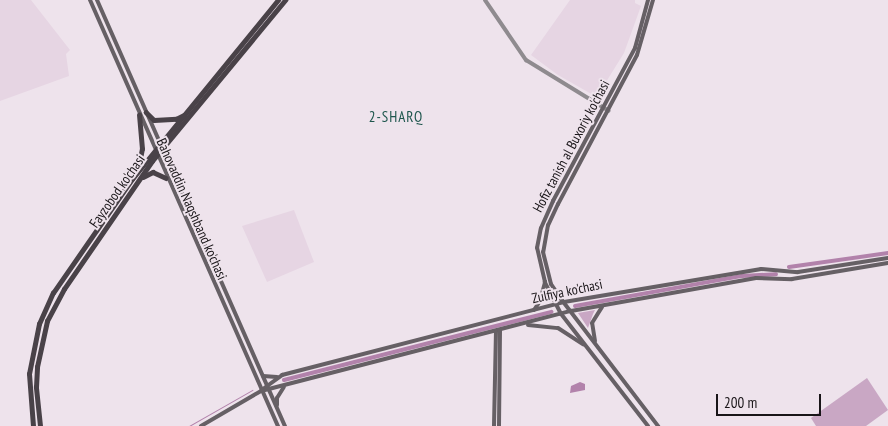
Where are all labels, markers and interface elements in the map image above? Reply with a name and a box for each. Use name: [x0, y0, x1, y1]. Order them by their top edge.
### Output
street label: Hofiz tanish al Buxoriy ko'chasi: [529, 77, 613, 215]
district label: 2-SHARQ: [368, 108, 424, 126]
street label: Bahovaddin Naqshband ko'chasi: [153, 136, 231, 282]
street label: Fayzobod ko'chasi: [86, 151, 148, 231]
street label: Zulfiya ko'chasi: [530, 275, 604, 307]
scale bar: [718, 384, 823, 416]
text: 200 m: [724, 393, 757, 412]

